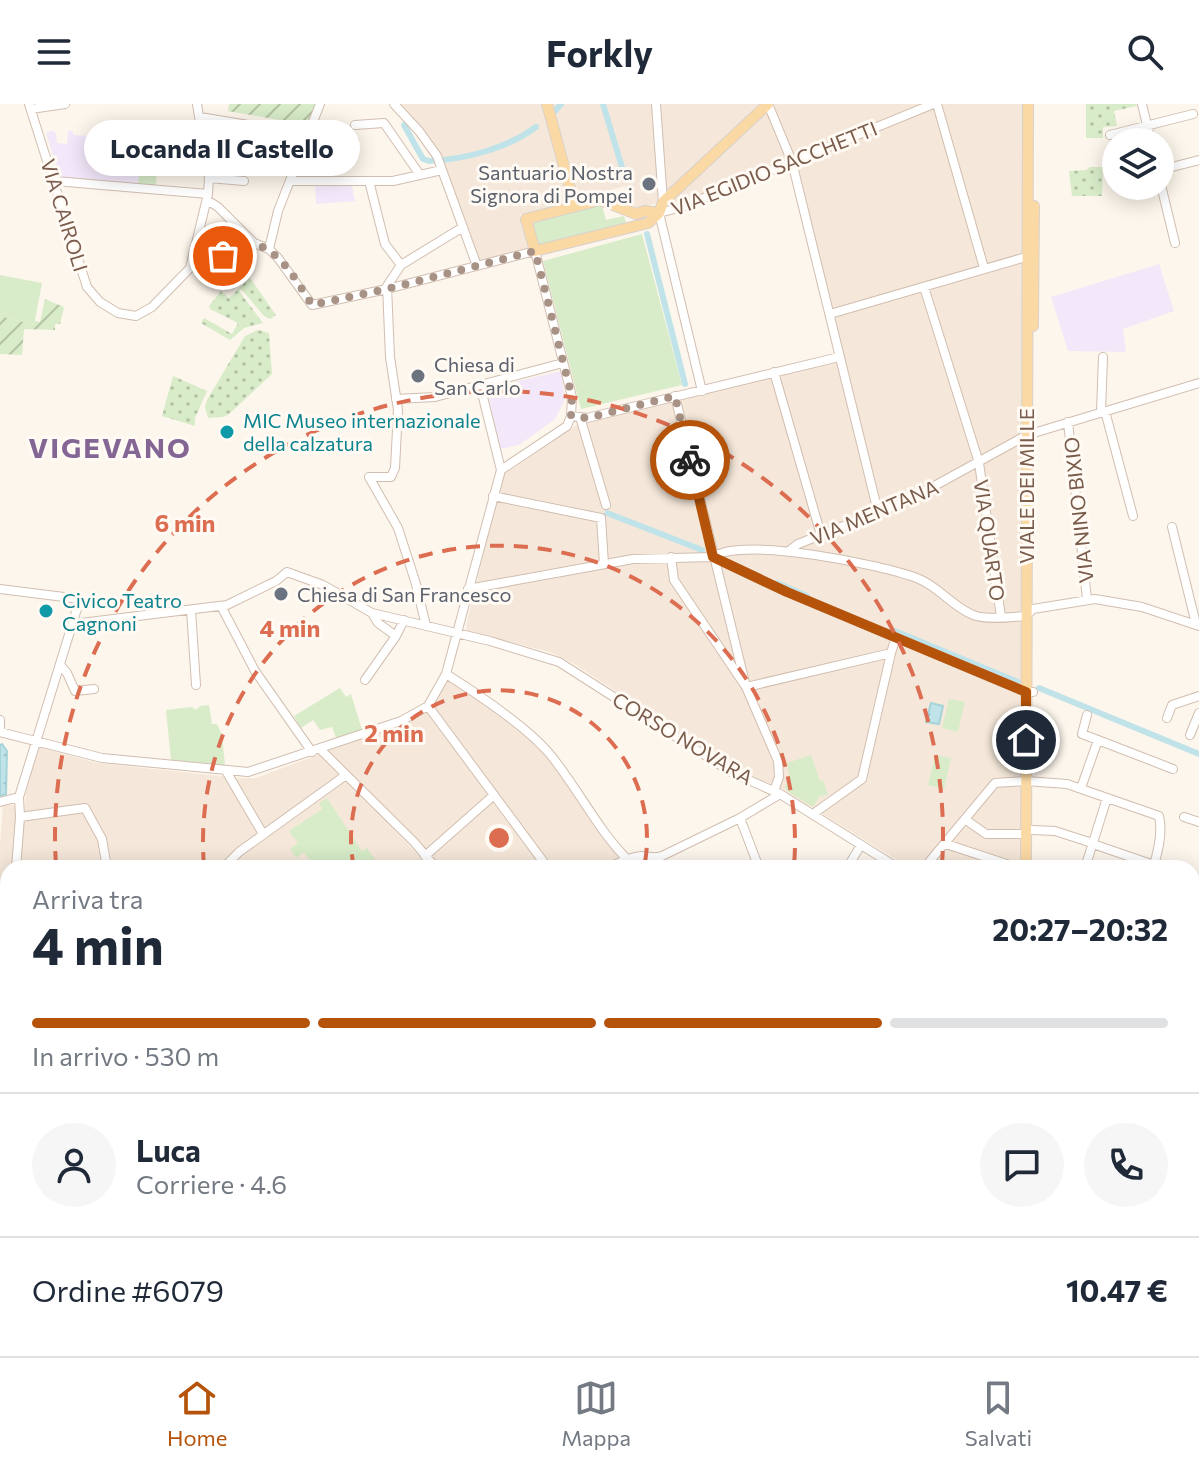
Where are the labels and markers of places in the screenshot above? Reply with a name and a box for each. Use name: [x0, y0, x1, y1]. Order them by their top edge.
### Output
callout: Locanda Il Castello: [85, 120, 361, 176]
place label: Santuario Nostra Signora di Pompei: [470, 160, 633, 207]
marker: Santuario Nostra Signora di Pompei: [640, 175, 658, 193]
pin: [189, 222, 257, 290]
place label: Chiesa di San Carlo: [434, 352, 521, 399]
marker: Chiesa di San Carlo: [409, 367, 427, 385]
place label: MIC Museo internazionale della calzatura: [243, 408, 481, 455]
marker: MIC Museo internazionale della calzatura: [218, 423, 236, 441]
place label: Chiesa di San Francesco: [297, 582, 512, 606]
marker: Chiesa di San Francesco: [272, 585, 290, 603]
place label: Civico Teatro Cagnoni: [62, 588, 182, 635]
marker: Civico Teatro Cagnoni: [37, 602, 55, 620]
pin: [992, 706, 1060, 774]
centre of rings: [485, 824, 513, 852]

